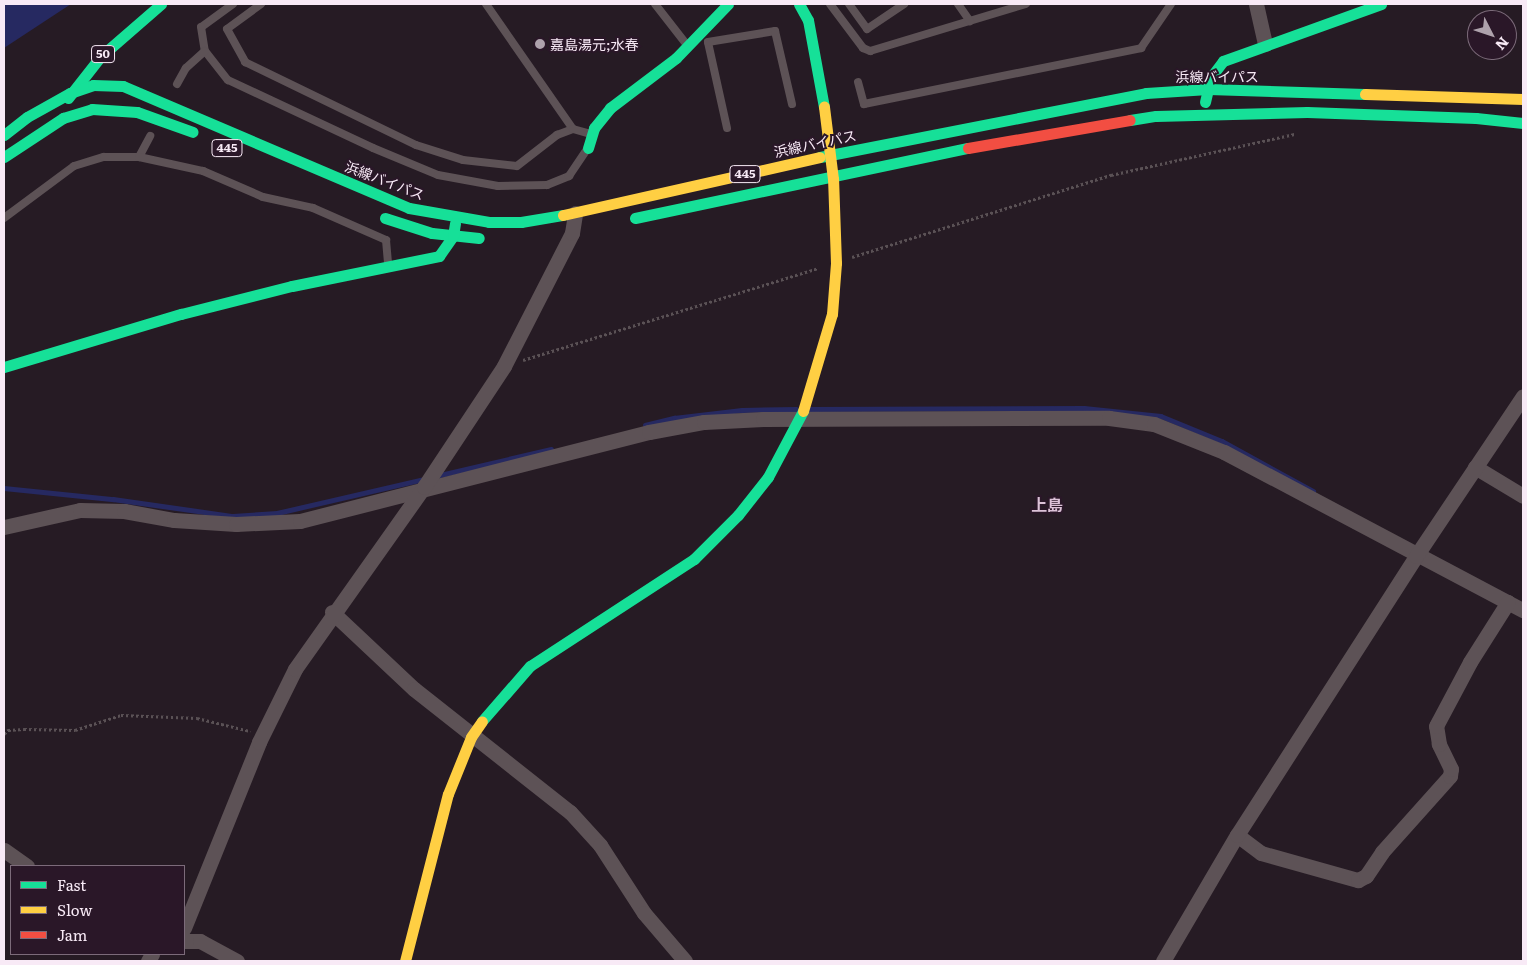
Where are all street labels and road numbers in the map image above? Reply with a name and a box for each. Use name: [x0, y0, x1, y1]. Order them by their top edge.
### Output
road number: 50: [90, 44, 116, 64]
street label: 浜線バイパス: [1175, 68, 1259, 84]
street label: 浜線バイパス: [772, 126, 858, 160]
road number: 445: [211, 138, 243, 158]
street label: 浜線バイパス: [343, 157, 427, 203]
road number: 445: [729, 164, 761, 183]

